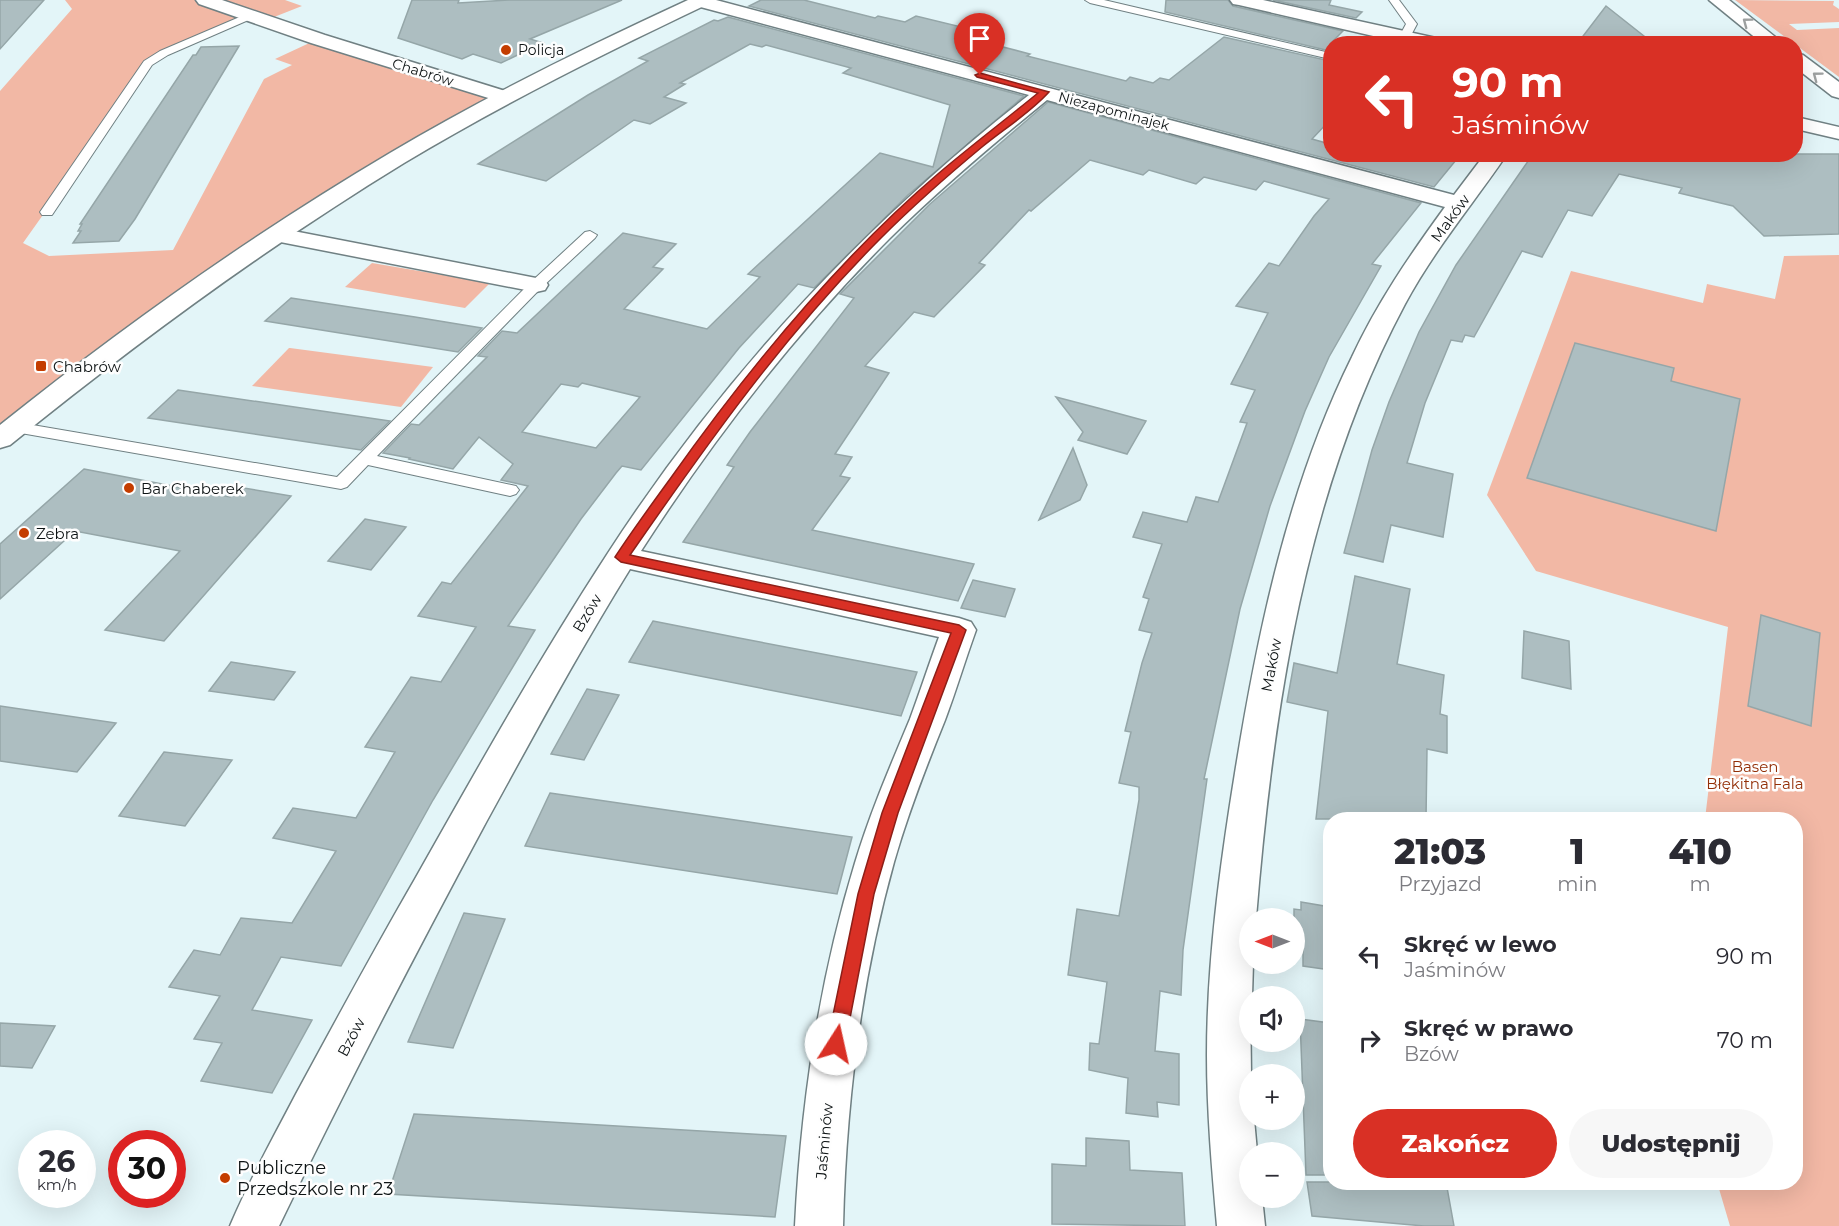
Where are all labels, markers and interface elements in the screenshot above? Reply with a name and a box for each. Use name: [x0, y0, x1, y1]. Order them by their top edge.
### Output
pin: [954, 13, 1005, 75]
one-way arrow: [1742, 18, 1753, 29]
icon: arrive: [963, 22, 996, 55]
place label: Policja: [518, 41, 564, 59]
marker: Policja: [499, 43, 513, 57]
street label: Chabrów: [390, 54, 457, 90]
text: 90 m: [1452, 56, 1563, 108]
icon: left: [1353, 60, 1431, 138]
one-way arrow: [1813, 72, 1824, 83]
street label: Niezapominajek: [1056, 88, 1172, 135]
text: Jaśminów: [1452, 108, 1589, 141]
street label: Maków: [1426, 190, 1474, 246]
place label: Chabrów: [53, 357, 122, 376]
marker: Chabrów: [34, 359, 48, 373]
place label: Bar Chaberek: [141, 479, 244, 498]
marker: Bar Chaberek: [122, 481, 136, 495]
place label: Zebra: [36, 524, 79, 543]
marker: Zebra: [17, 526, 31, 540]
street label: Bzów: [568, 590, 606, 636]
street label: Maków: [1257, 636, 1286, 693]
park label: Basen Błękitna Fala: [1706, 757, 1804, 793]
text: 21:03: [1394, 829, 1486, 873]
text: 1: [1570, 829, 1585, 873]
text: 410: [1668, 829, 1732, 873]
text: Przyjazd: [1399, 872, 1482, 896]
text: min: [1557, 872, 1597, 896]
text: m: [1690, 872, 1711, 896]
north arrow: [1239, 908, 1305, 974]
map controls: [1239, 908, 1305, 1208]
text: Skręć w lewo: [1404, 931, 1557, 958]
icon: left: [1353, 940, 1386, 973]
text: 90 m: [1716, 943, 1773, 970]
text: Jaśminów: [1404, 958, 1506, 982]
button: sound: [1239, 986, 1305, 1052]
position arrow: [804, 1012, 868, 1076]
street label: Bzów: [333, 1014, 369, 1060]
text: Skręć w prawo: [1404, 1015, 1573, 1042]
icon: right: [1353, 1024, 1386, 1057]
text: 70 m: [1717, 1027, 1773, 1054]
text: Bzów: [1404, 1042, 1459, 1066]
button: +: [1239, 1064, 1305, 1130]
street label: Jaśminów: [811, 1101, 837, 1181]
button: Zakończ: [1353, 1109, 1557, 1178]
button: Udostępnij: [1569, 1109, 1773, 1178]
speed limit sign: 30: [108, 1130, 186, 1208]
button: −: [1239, 1142, 1305, 1208]
text: 26: [39, 1143, 75, 1180]
place label: Publiczne Przedszkole nr 23: [237, 1157, 393, 1200]
marker: Publiczne Przedszkole nr 23: [218, 1171, 232, 1185]
text: km/h: [37, 1175, 77, 1194]

